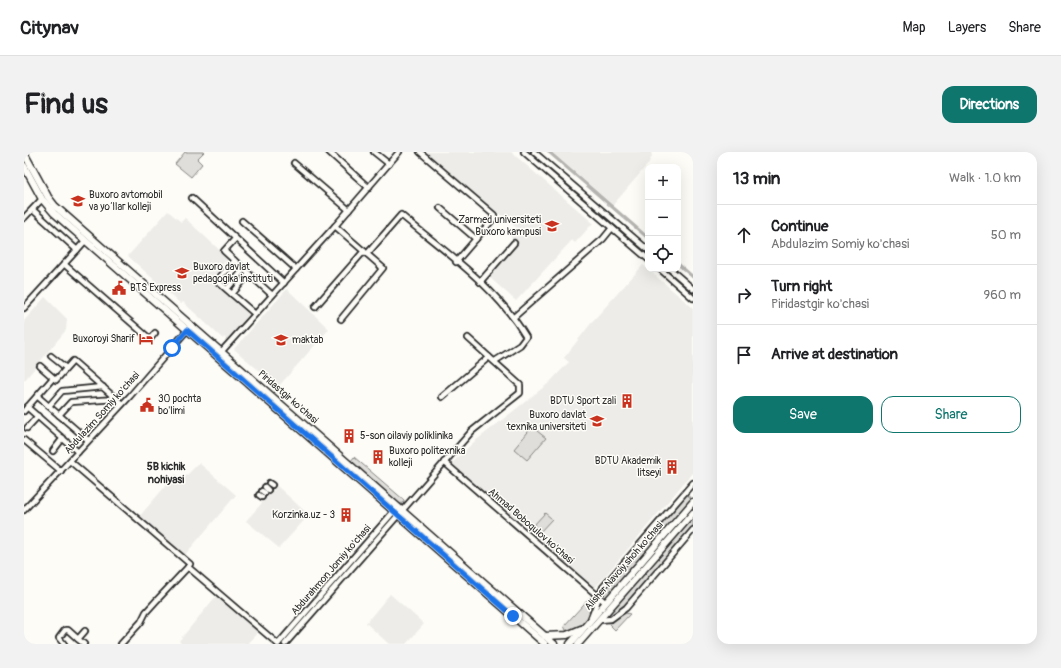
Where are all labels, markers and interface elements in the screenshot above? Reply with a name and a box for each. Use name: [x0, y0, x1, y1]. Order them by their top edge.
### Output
text: Citynav: [20, 16, 79, 40]
text: Map: [903, 19, 926, 36]
text: Layers: [948, 19, 986, 36]
text: Share: [1008, 19, 1041, 36]
button: Directions: [942, 86, 1037, 123]
text: Find us: [24, 87, 108, 122]
map controls: [645, 164, 681, 272]
button: +: [645, 164, 681, 200]
text: 13 min: [733, 168, 780, 189]
text: Walk · 1.0 km: [949, 170, 1021, 186]
place label: Buxoro avtomobil va yo‘llar kolleji: [88, 189, 163, 213]
school or university icon: Buxoro avtomobil va yo‘llar kolleji: [70, 193, 86, 209]
button: −: [645, 200, 681, 236]
place label: Zarmed universiteti Buxoro kampusi: [458, 214, 541, 238]
text: Continue: [771, 217, 829, 236]
school or university icon: Zarmed universiteti Buxoro kampusi: [544, 218, 560, 234]
icon: ahead: [733, 224, 755, 246]
text: 50 m: [991, 227, 1021, 243]
button: locate: [645, 236, 681, 272]
text: Abdulazim Somiy ko'chasi: [771, 236, 909, 252]
place label: Buxoro davlat pedagogika instituti: [193, 261, 273, 285]
school or university icon: Buxoro davlat pedagogika instituti: [174, 265, 190, 281]
text: Turn right: [771, 277, 832, 296]
public building icon: BTS Express: [111, 280, 127, 296]
place label: BTS Express: [130, 282, 181, 294]
icon: right: [733, 284, 755, 306]
text: 960 m: [983, 287, 1021, 303]
text: Piridastgir ko'chasi: [771, 296, 869, 312]
hotel icon: Buxoroyi Sharif: [138, 331, 154, 347]
school or university icon: maktab: [273, 332, 289, 348]
place label: Buxoroyi Sharif: [72, 333, 135, 345]
place label: maktab: [292, 334, 323, 346]
route start: [163, 339, 181, 357]
icon: arrive: [733, 344, 755, 366]
text: Arrive at destination: [771, 345, 898, 364]
street label: Piridastgir ko'chasi: [256, 368, 321, 426]
street label: Abdulazim Somiy ko'chasi: [62, 369, 142, 457]
place label: 30 pochta bo'limi: [158, 393, 201, 417]
building icon: BDTU Sport zali: [619, 393, 635, 409]
place label: BDTU Sport zali: [550, 395, 616, 407]
button: Save: [733, 396, 873, 433]
button: Share: [881, 396, 1021, 433]
public building icon: 30 pochta bo'limi: [139, 397, 155, 413]
place label: Buxoro davlat texnika universiteti: [506, 409, 587, 433]
school or university icon: Buxoro davlat texnika universiteti: [589, 413, 605, 429]
building icon: 5-son oilaviy poliklinika: [341, 428, 357, 444]
place label: 5-son oilaviy poliklinika: [360, 430, 453, 442]
place label: Buxoro politexnika kolleji: [389, 445, 466, 469]
building icon: Buxoro politexnika kolleji: [370, 449, 386, 465]
place label: BDTU Akademik litseyi: [595, 455, 662, 479]
building icon: BDTU Akademik litseyi: [664, 459, 680, 475]
district label: 5B kichik nohiyasi: [147, 460, 186, 486]
street label: Ahmad Boboqulov ko'chasi: [486, 486, 576, 567]
building icon: Korzinka.uz - 3: [338, 507, 354, 523]
place label: Korzinka.uz - 3: [272, 509, 335, 521]
street label: Alisher Navoiy shoh ko'chasi: [582, 519, 666, 613]
street label: Abdurahmon Jomiy ko'chasi: [289, 522, 374, 617]
route end: [504, 607, 522, 625]

